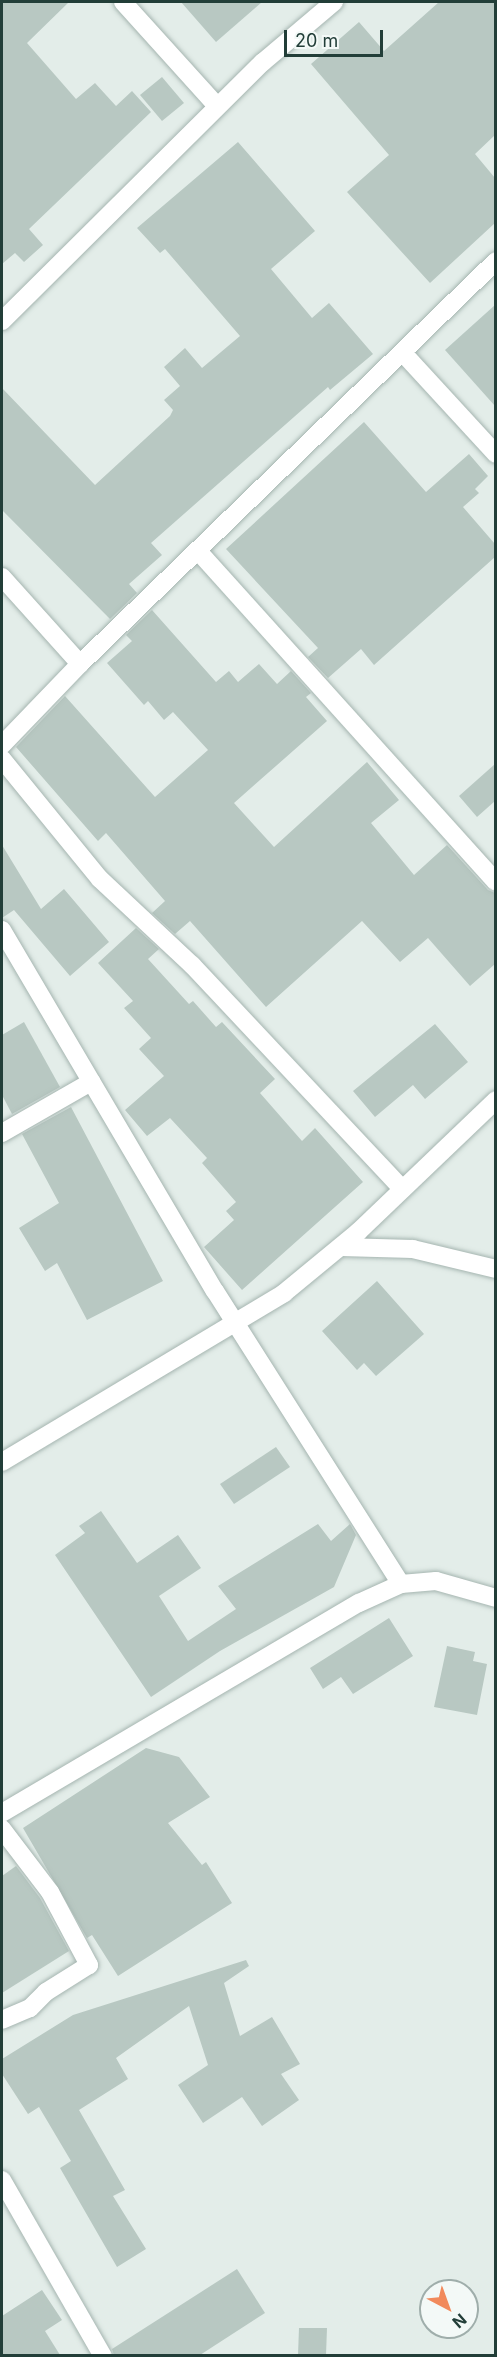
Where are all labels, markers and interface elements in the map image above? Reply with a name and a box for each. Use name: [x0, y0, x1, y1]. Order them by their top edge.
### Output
scale bar: [287, 18, 386, 56]
text: 20 m: [295, 30, 338, 51]
north arrow: [419, 2279, 479, 2339]
text: N: [448, 2310, 471, 2333]

